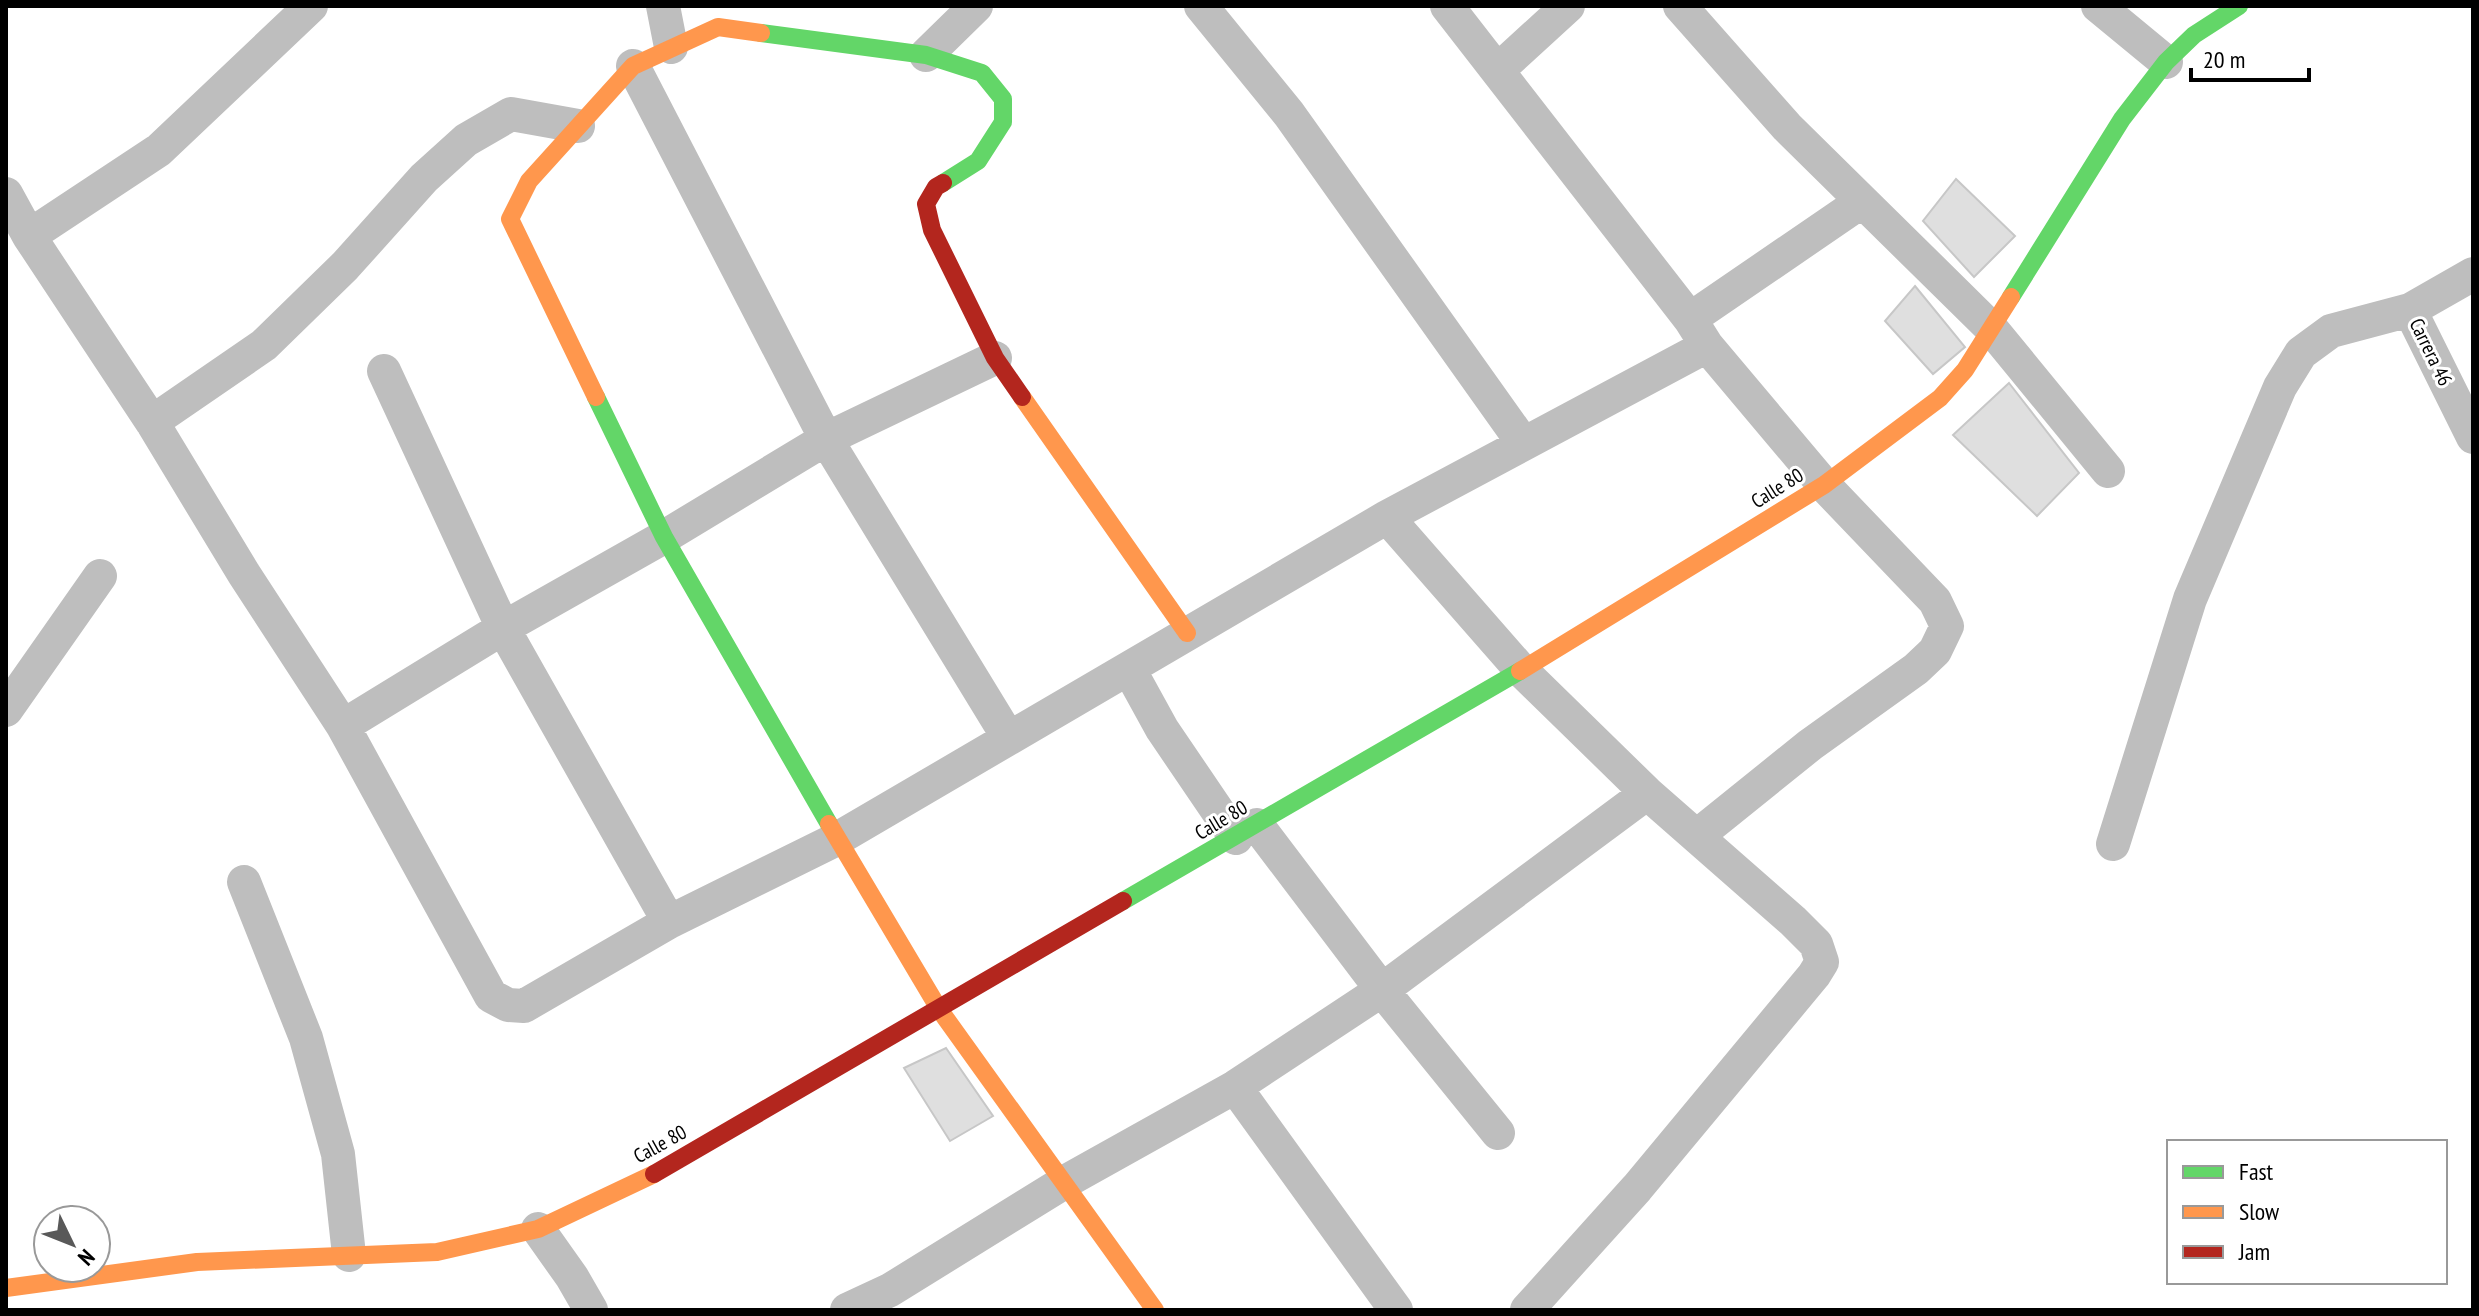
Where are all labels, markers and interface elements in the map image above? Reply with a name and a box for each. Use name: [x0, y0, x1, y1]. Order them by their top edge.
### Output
scale bar: [2191, 32, 2309, 82]
text: 20 m: [2203, 44, 2245, 75]
street label: Carrera 46: [2404, 314, 2458, 390]
street label: Calle 80: [1746, 462, 1808, 514]
street label: Calle 80: [1190, 794, 1252, 846]
street label: Calle 80: [629, 1119, 691, 1169]
legend: [2167, 1140, 2447, 1284]
text: Fast: [2239, 1156, 2274, 1187]
text: Slow: [2239, 1196, 2280, 1227]
north arrow: [32, 1204, 112, 1284]
text: Jam: [2238, 1236, 2270, 1267]
text: N: [72, 1244, 101, 1272]

